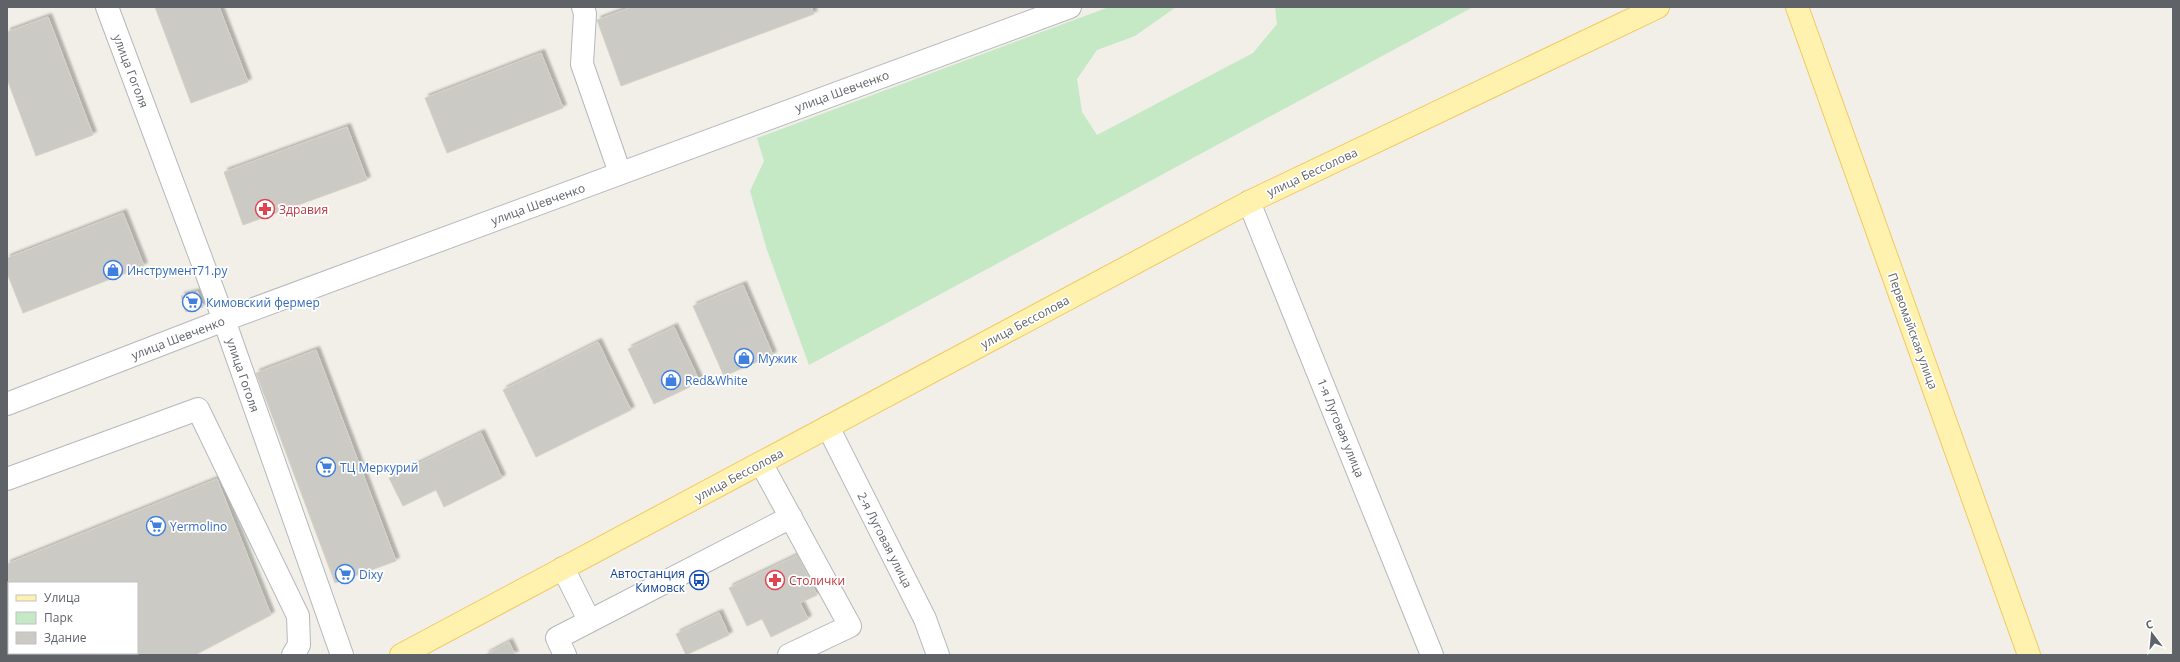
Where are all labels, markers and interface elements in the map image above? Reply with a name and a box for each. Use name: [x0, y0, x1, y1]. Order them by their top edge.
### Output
street label: улица Гоголя: [109, 32, 153, 110]
street label: улица Шевченко: [793, 66, 891, 116]
street label: улица Бессолова: [1264, 144, 1360, 200]
street label: улица Шевченко: [489, 179, 587, 229]
pharmacy icon: Здравия: [254, 198, 276, 220]
place label: Здравия: [279, 201, 328, 218]
shop icon: Инструмент71.ру: [102, 259, 124, 281]
place label: Инструмент71.ру: [127, 262, 228, 279]
street label: Первомайская улица: [1884, 270, 1942, 392]
supermarket icon: Кимовский фермер: [181, 291, 203, 313]
street label: улица Бессолова: [978, 291, 1072, 353]
place label: Кимовский фермер: [206, 294, 320, 311]
street label: улица Шевченко: [129, 312, 227, 364]
street label: улица Гоголя: [222, 336, 264, 414]
shop icon: Мужик: [733, 347, 755, 369]
place label: Мужик: [758, 350, 798, 367]
shop icon: Red&White: [660, 369, 682, 391]
place label: Red&White: [685, 372, 748, 389]
street label: 1-я Луговая улица: [1313, 376, 1369, 480]
street label: улица Бессолова: [692, 444, 786, 506]
supermarket icon: ТЦ Меркурий: [315, 456, 337, 478]
place label: ТЦ Меркурий: [340, 459, 418, 476]
street label: 2-я Луговая улица: [854, 489, 916, 591]
supermarket icon: Yermolino: [145, 515, 167, 537]
place label: Yermolino: [170, 518, 227, 535]
supermarket icon: Dixy: [334, 563, 356, 585]
place label: Автостанция Кимовск: [610, 565, 686, 596]
place label: Dixy: [359, 566, 384, 583]
bus stop icon: Автостанция Кимовск: [688, 569, 710, 591]
pharmacy icon: Столички: [764, 569, 786, 591]
place label: Столички: [789, 572, 845, 589]
legend: [8, 582, 138, 654]
text: Улица: [44, 589, 80, 606]
text: Парк: [44, 609, 74, 626]
north arrow: [2132, 614, 2172, 654]
text: С: [2144, 616, 2155, 632]
text: Здание: [44, 629, 87, 646]

